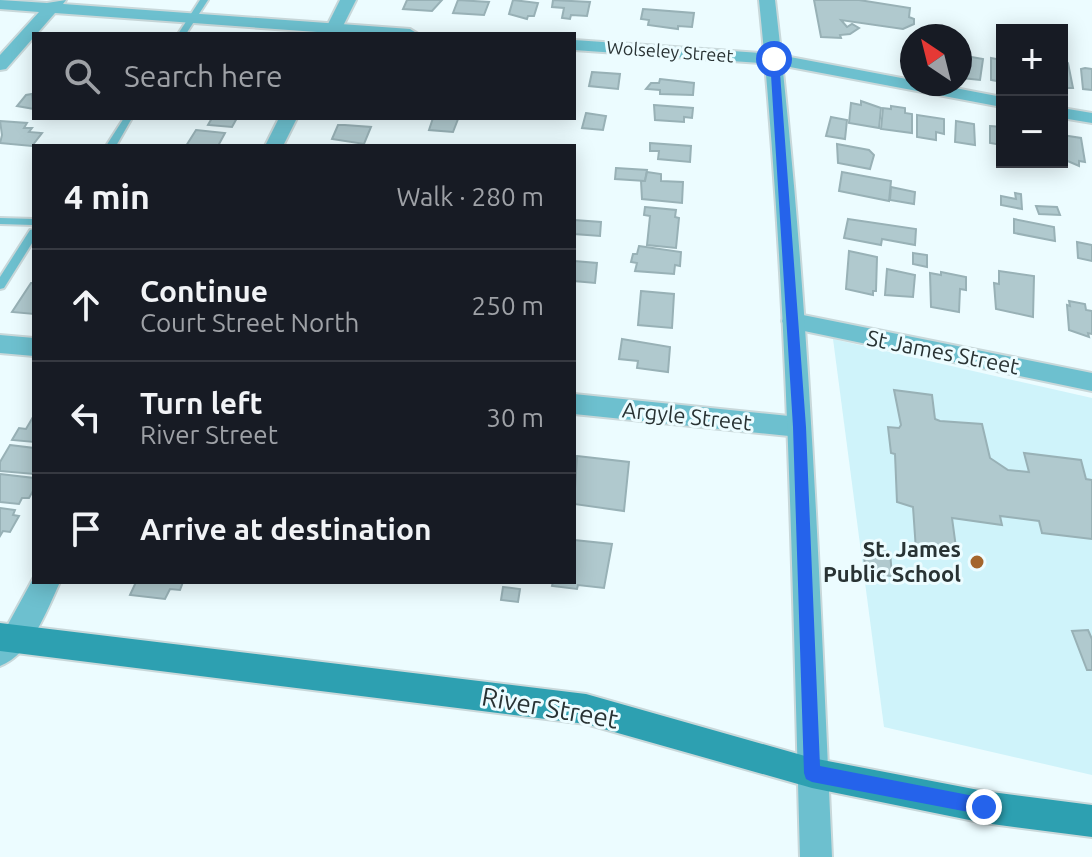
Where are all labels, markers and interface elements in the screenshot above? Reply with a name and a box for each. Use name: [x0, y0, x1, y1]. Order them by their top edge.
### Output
north arrow: [900, 24, 972, 96]
map controls: [996, 24, 1068, 168]
button: +: [996, 24, 1068, 96]
search box: [32, 32, 576, 120]
street label: Wolseley Street: [606, 37, 734, 65]
route start: [756, 41, 792, 77]
icon: search: [60, 54, 104, 98]
text: Search here: [124, 59, 283, 93]
button: −: [996, 96, 1068, 168]
text: 4 min: [64, 177, 150, 215]
text: Walk · 280 m: [396, 182, 544, 211]
text: Continue: [140, 274, 268, 308]
icon: ahead: [64, 283, 108, 327]
text: 250 m: [472, 291, 544, 320]
text: Court Street North: [140, 308, 359, 337]
street label: St James Street: [865, 324, 1022, 379]
text: Turn left: [140, 386, 262, 420]
icon: left: [64, 395, 108, 439]
street label: Argyle Street: [621, 396, 753, 435]
text: 30 m: [486, 403, 544, 432]
text: River Street: [140, 420, 278, 449]
icon: arrive: [64, 507, 108, 551]
text: Arrive at destination: [140, 512, 432, 546]
place label: St. James Public School: [823, 536, 961, 586]
marker: St. James Public School: [968, 553, 986, 571]
street label: River Street: [480, 681, 621, 734]
route end: [966, 789, 1002, 825]

